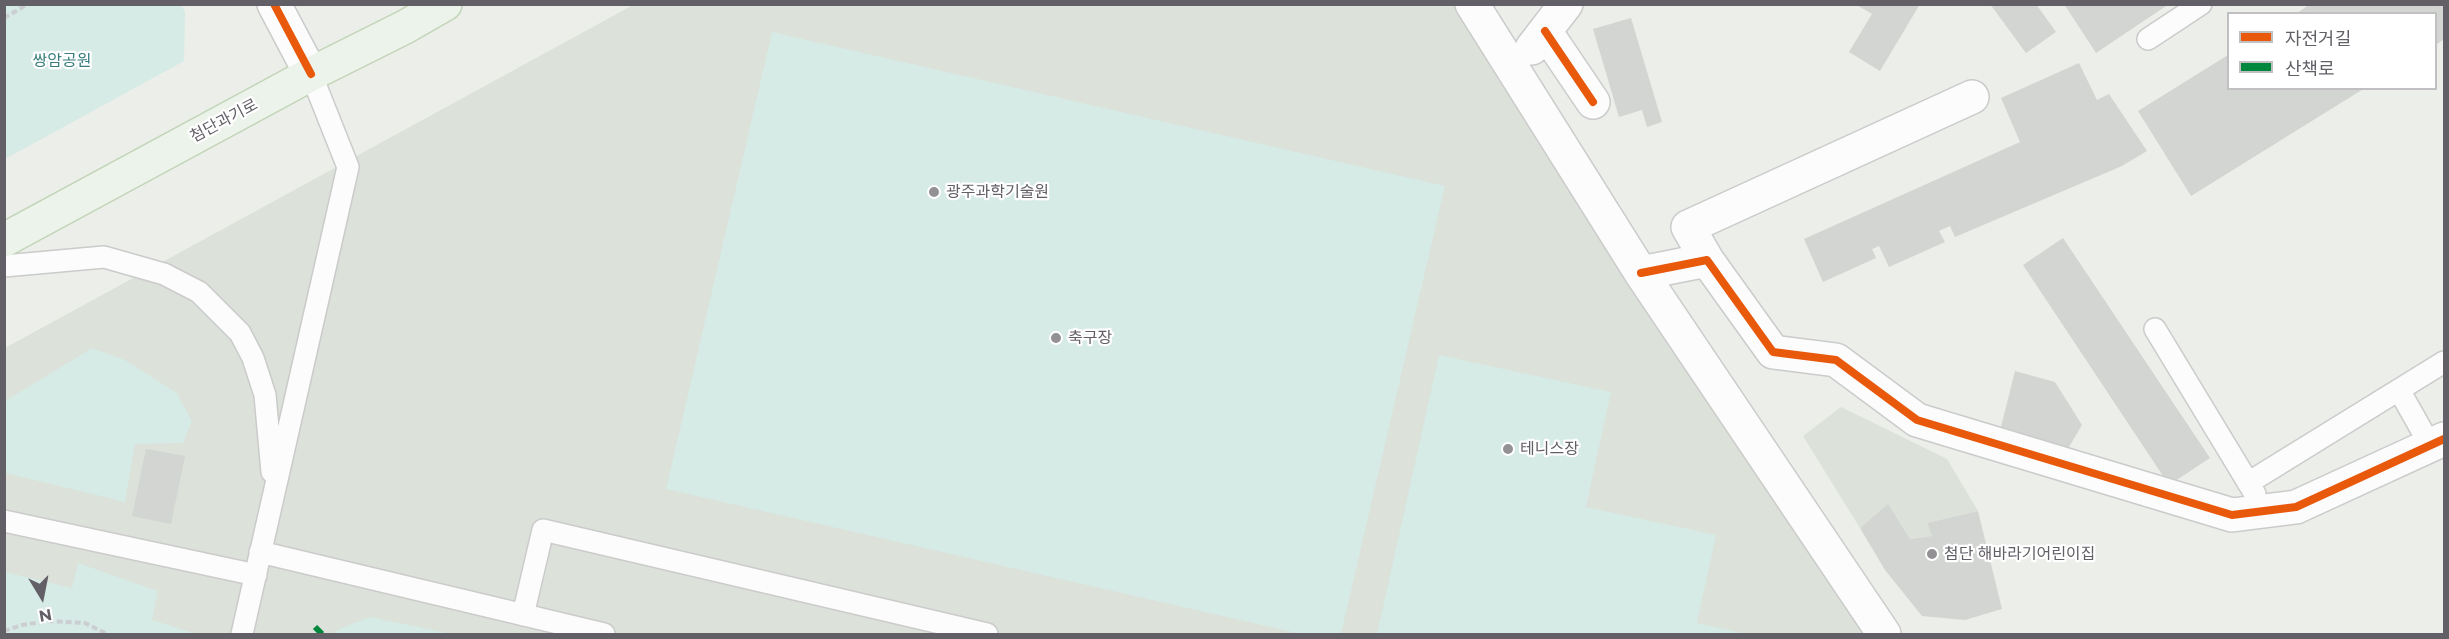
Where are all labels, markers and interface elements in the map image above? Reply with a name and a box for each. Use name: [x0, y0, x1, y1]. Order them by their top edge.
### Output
legend: [2227, 12, 2437, 90]
text: 자전거길: [2285, 28, 2351, 50]
park label: 쌍암공원: [33, 51, 91, 71]
text: 산책로: [2285, 58, 2335, 80]
street label: 첨단과기로: [187, 95, 261, 147]
place label: 광주과학기술원: [946, 182, 1049, 202]
marker: 광주과학기술원: [927, 185, 941, 199]
place label: 축구장: [1068, 328, 1112, 348]
marker: 축구장: [1049, 331, 1063, 345]
place label: 테니스장: [1520, 439, 1579, 459]
marker: 테니스장: [1501, 442, 1515, 456]
place label: 첨단 해바라기어린이집: [1944, 544, 2095, 564]
marker: 첨단 해바라기어린이집: [1925, 547, 1939, 561]
north arrow: [12, 567, 72, 627]
text: N: [37, 605, 53, 626]

